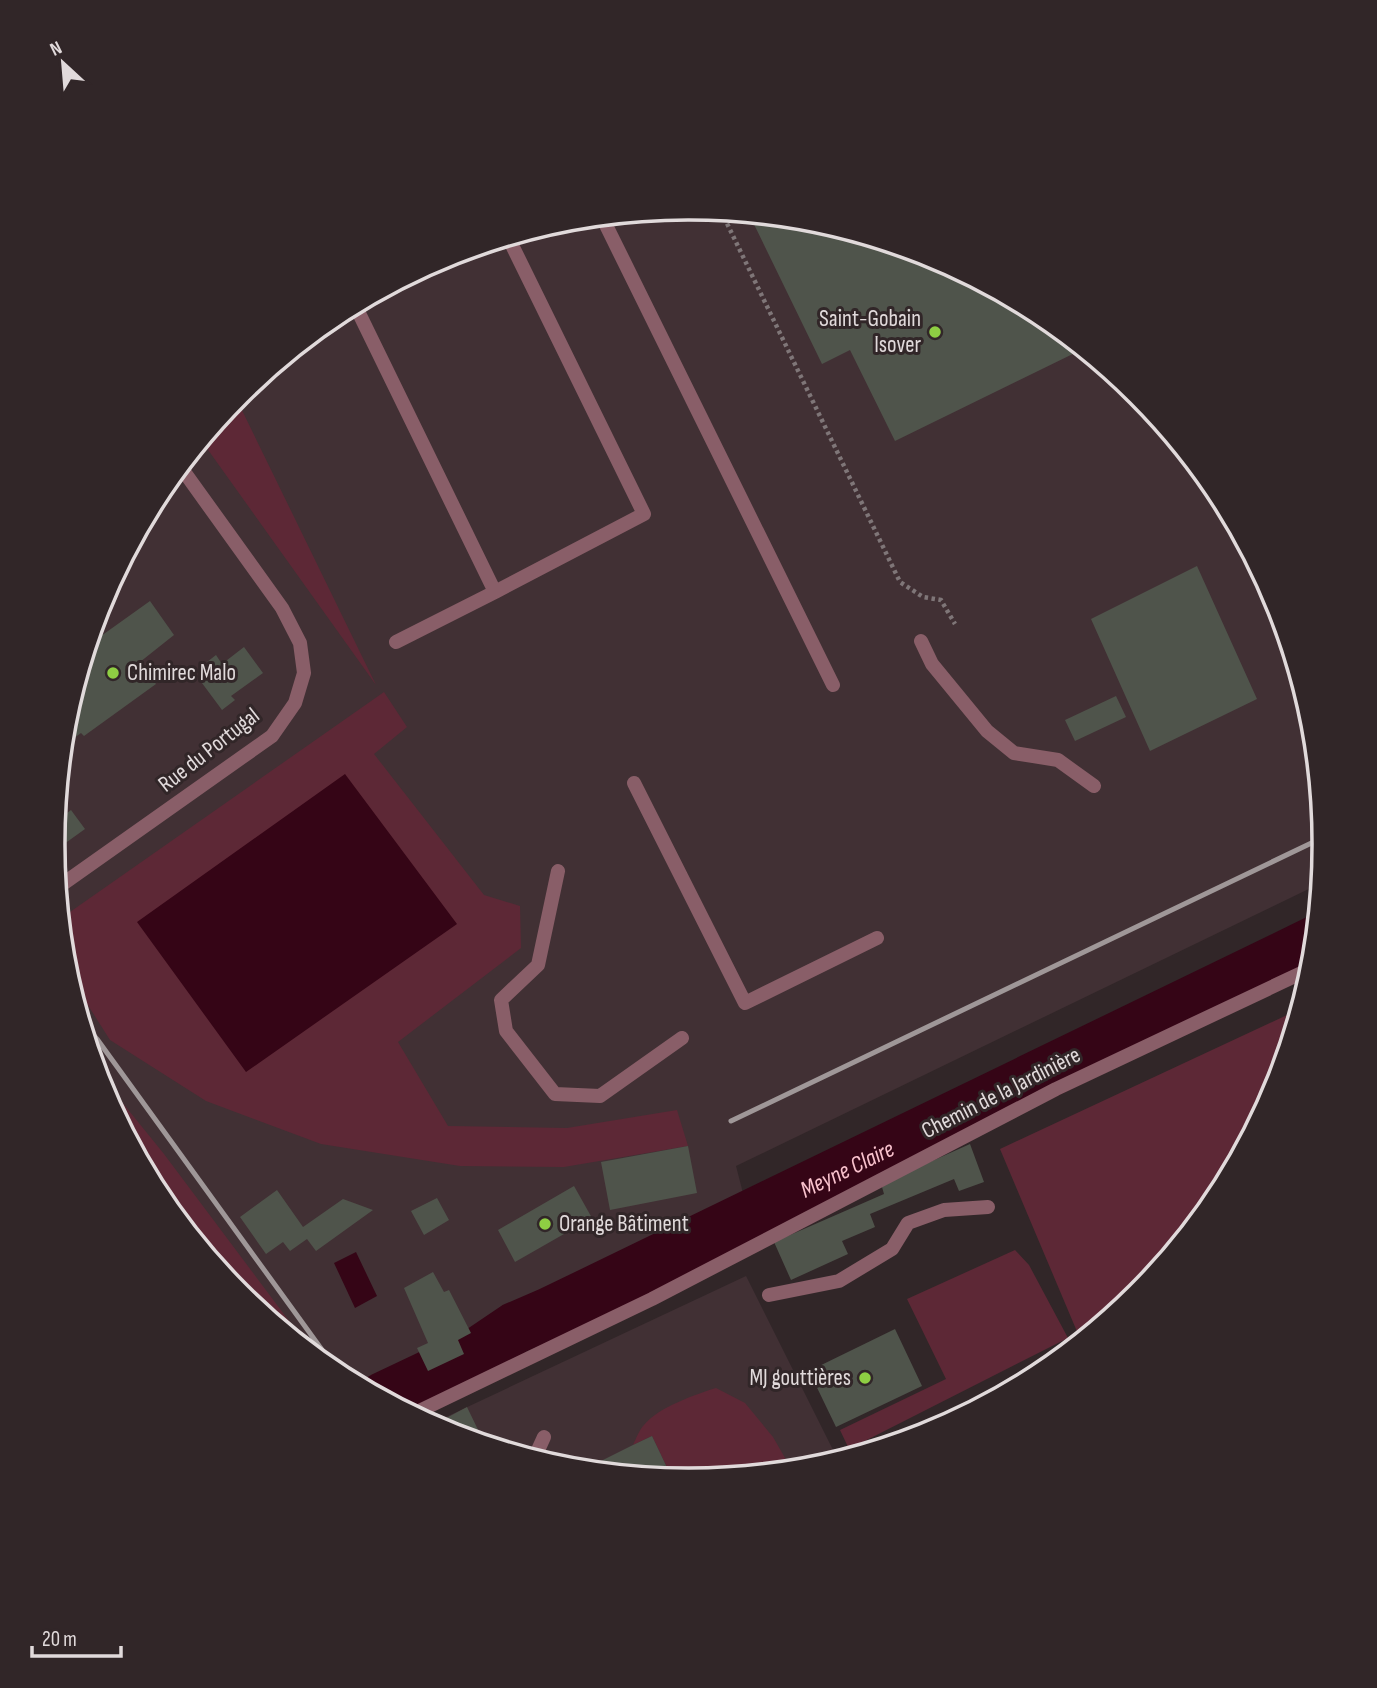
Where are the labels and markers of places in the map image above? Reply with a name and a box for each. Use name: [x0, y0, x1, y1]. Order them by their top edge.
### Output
place label: Saint-Gobain Isover: [819, 305, 921, 359]
marker: Saint-Gobain Isover: [927, 324, 943, 340]
place label: Chimirec Malo: [127, 659, 236, 687]
marker: Chimirec Malo: [105, 665, 121, 681]
place label: Orange Bâtiment: [559, 1210, 689, 1238]
marker: Orange Bâtiment: [537, 1216, 553, 1232]
place label: MJ gouttières: [749, 1364, 851, 1392]
marker: MJ gouttières: [857, 1370, 873, 1386]

